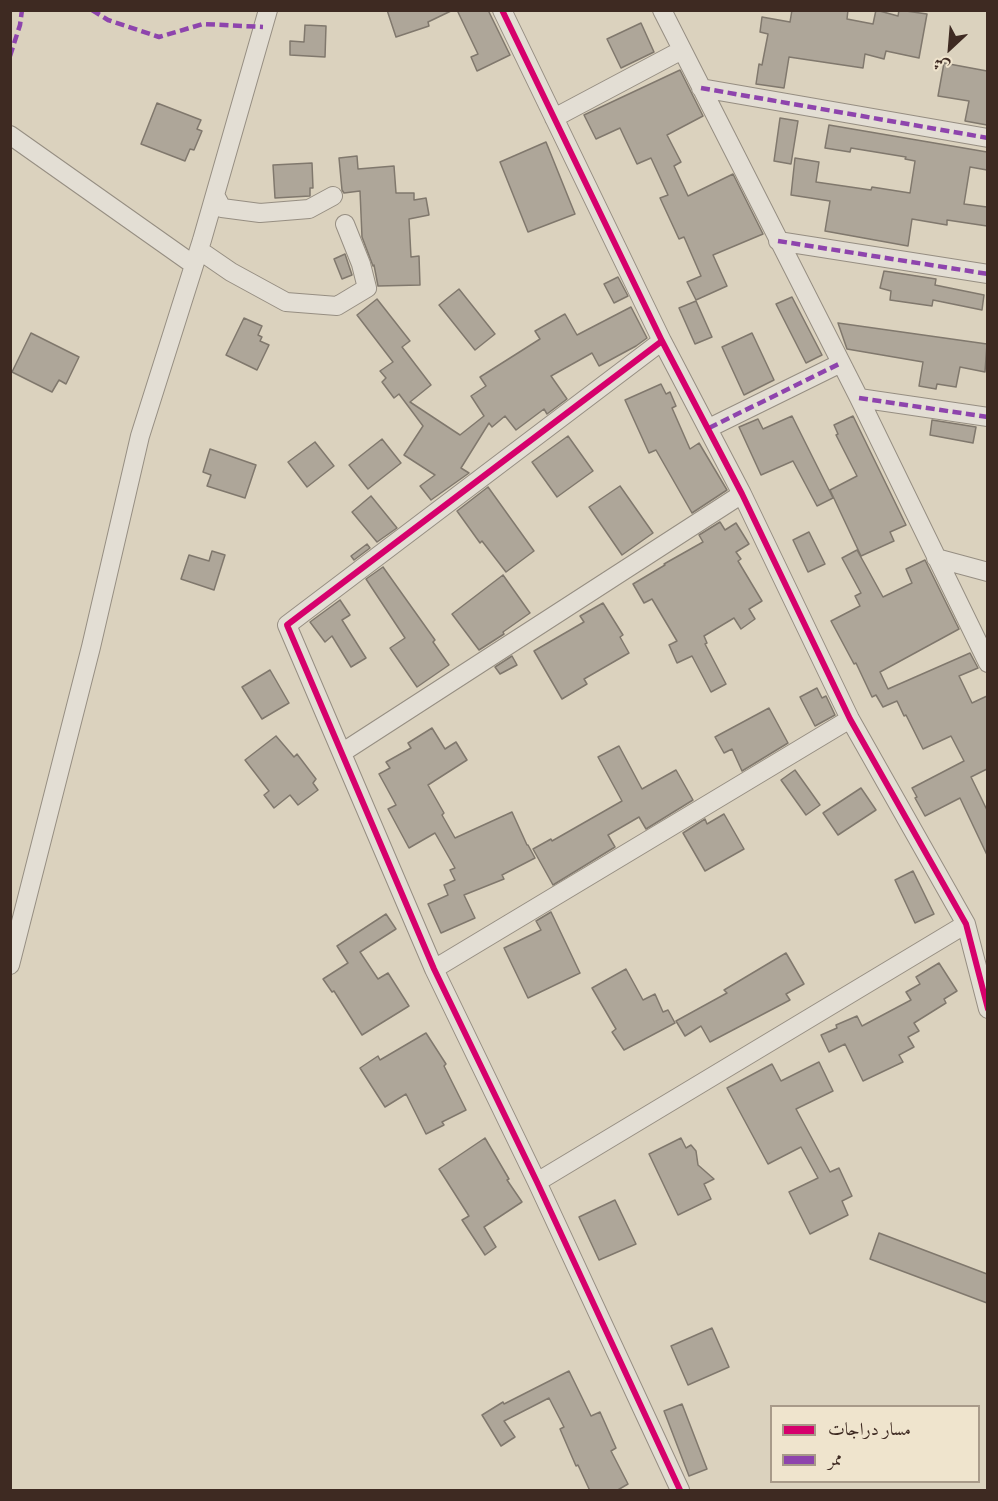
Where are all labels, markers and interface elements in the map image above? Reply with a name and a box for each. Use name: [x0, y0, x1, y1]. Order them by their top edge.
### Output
north arrow: [920, 18, 980, 78]
text: ش: [930, 51, 954, 78]
legend: [770, 1405, 980, 1483]
text: مسار دراجات: [828, 1418, 911, 1443]
text: ممر: [828, 1448, 842, 1473]

